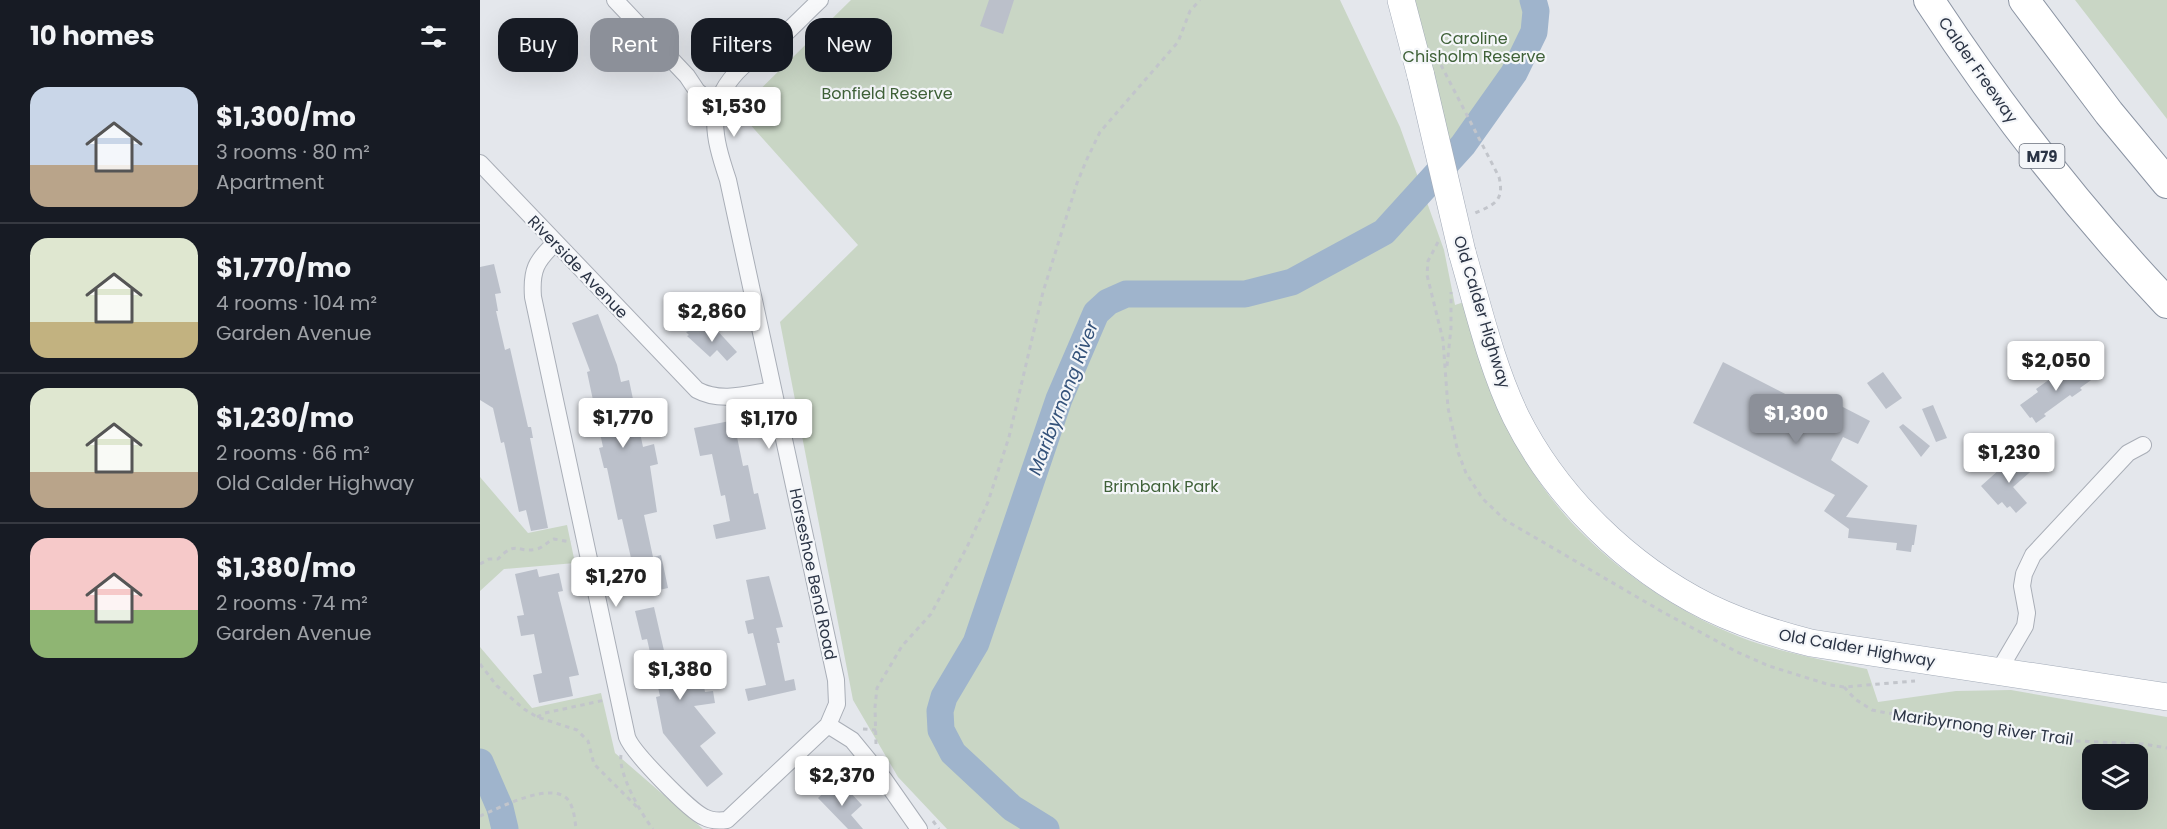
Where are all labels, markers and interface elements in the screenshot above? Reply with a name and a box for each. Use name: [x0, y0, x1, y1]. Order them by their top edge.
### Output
street label: Calder Freeway: [1933, 12, 2023, 128]
text: 10 homes: [30, 18, 154, 54]
chip: Buy: [498, 18, 578, 72]
chip: Rent: [590, 18, 679, 72]
chip: Filters: [691, 18, 793, 72]
chip: New: [805, 18, 892, 72]
icon: filters: [417, 20, 450, 53]
park label: Caroline Chisholm Reserve: [1403, 27, 1545, 68]
park label: Bonfield Reserve: [821, 82, 953, 105]
pin: $1,530: [685, 87, 783, 138]
text: $1,530: [702, 92, 766, 120]
text: $1,300/mo: [216, 99, 356, 135]
icon: home: [78, 111, 150, 183]
text: 3 rooms · 80 m²: [216, 138, 370, 166]
road number: M79: [2020, 144, 2064, 168]
text: Apartment: [216, 168, 324, 196]
street label: Riverside Avenue: [523, 210, 634, 324]
street label: Old Calder Highway: [1448, 233, 1516, 391]
text: $1,770/mo: [216, 250, 351, 286]
icon: home: [78, 262, 150, 334]
text: 4 rooms · 104 m²: [216, 289, 377, 317]
pin: $2,860: [663, 292, 761, 343]
text: $2,860: [677, 297, 747, 325]
water label: Maribyrnong River: [1022, 316, 1104, 479]
text: Garden Avenue: [216, 319, 372, 347]
pin: $2,050: [2007, 341, 2105, 392]
text: $2,050: [2021, 346, 2091, 374]
pin: $1,300: [1747, 394, 1845, 445]
pin: $1,770: [574, 398, 672, 449]
pin: $1,170: [720, 399, 818, 450]
text: $1,300: [1764, 399, 1828, 427]
text: $1,230/mo: [216, 400, 354, 436]
text: $1,770: [593, 403, 653, 431]
text: $1,170: [740, 404, 798, 432]
icon: home: [78, 412, 150, 484]
pin: $1,230: [1960, 433, 2058, 484]
text: $1,230: [1978, 438, 2040, 466]
text: 2 rooms · 66 m²: [216, 439, 370, 467]
text: Old Calder Highway: [216, 469, 414, 497]
park label: Brimbank Park: [1104, 475, 1219, 498]
street label: Horseshoe Bend Road: [784, 486, 842, 662]
text: $1,380/mo: [216, 550, 356, 586]
pin: $1,270: [567, 557, 665, 608]
icon: home: [78, 562, 150, 634]
text: $1,270: [585, 562, 647, 590]
text: 2 rooms · 74 m²: [216, 589, 368, 617]
text: Garden Avenue: [216, 619, 372, 647]
street label: Old Calder Highway: [1777, 623, 1937, 673]
pin: $1,380: [631, 650, 729, 701]
text: $1,380: [648, 655, 712, 683]
street label: Maribyrnong River Trail: [1891, 703, 2075, 751]
map controls: [2082, 744, 2148, 810]
button: layers: [2082, 744, 2148, 810]
pin: $2,370: [793, 756, 891, 807]
text: $2,370: [809, 761, 875, 789]

